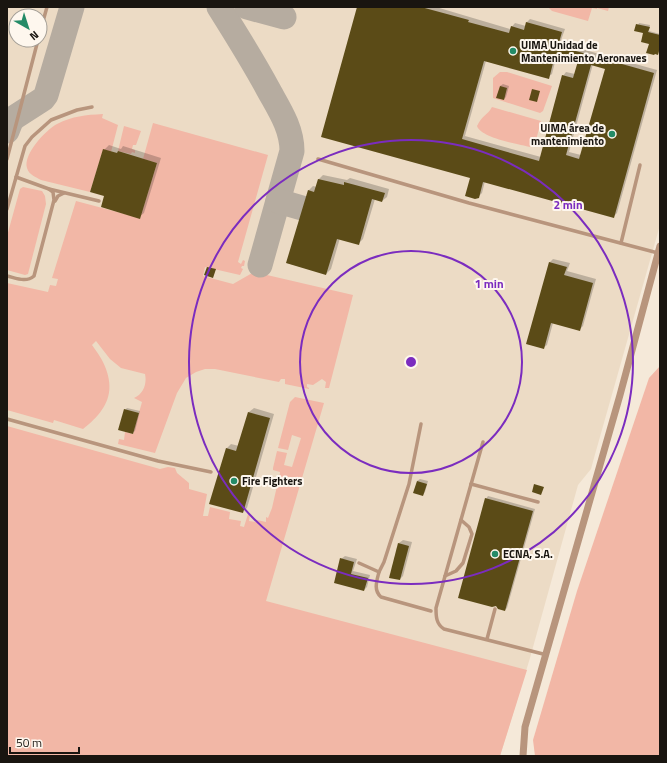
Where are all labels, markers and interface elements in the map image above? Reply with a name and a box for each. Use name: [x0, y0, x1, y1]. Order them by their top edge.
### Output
north arrow: [8, 8, 48, 48]
text: N: [26, 27, 42, 44]
place label: UIMA Unidad de Mantenimiento Aeronaves: [521, 37, 647, 66]
marker: UIMA Unidad de Mantenimiento Aeronaves: [508, 46, 518, 56]
place label: UIMA área de mantenimiento: [531, 120, 604, 149]
marker: UIMA área de mantenimiento: [607, 129, 617, 139]
text: 2 min: [553, 195, 583, 214]
text: 1 min: [474, 274, 504, 293]
centre of rings: [404, 355, 418, 369]
place label: Fire Fighters: [242, 473, 302, 489]
marker: Fire Fighters: [229, 476, 239, 486]
place label: ECNA, S.A.: [503, 546, 553, 562]
marker: ECNA, S.A.: [490, 549, 500, 559]
scale bar: [10, 729, 79, 755]
text: 50 m: [16, 733, 42, 752]

